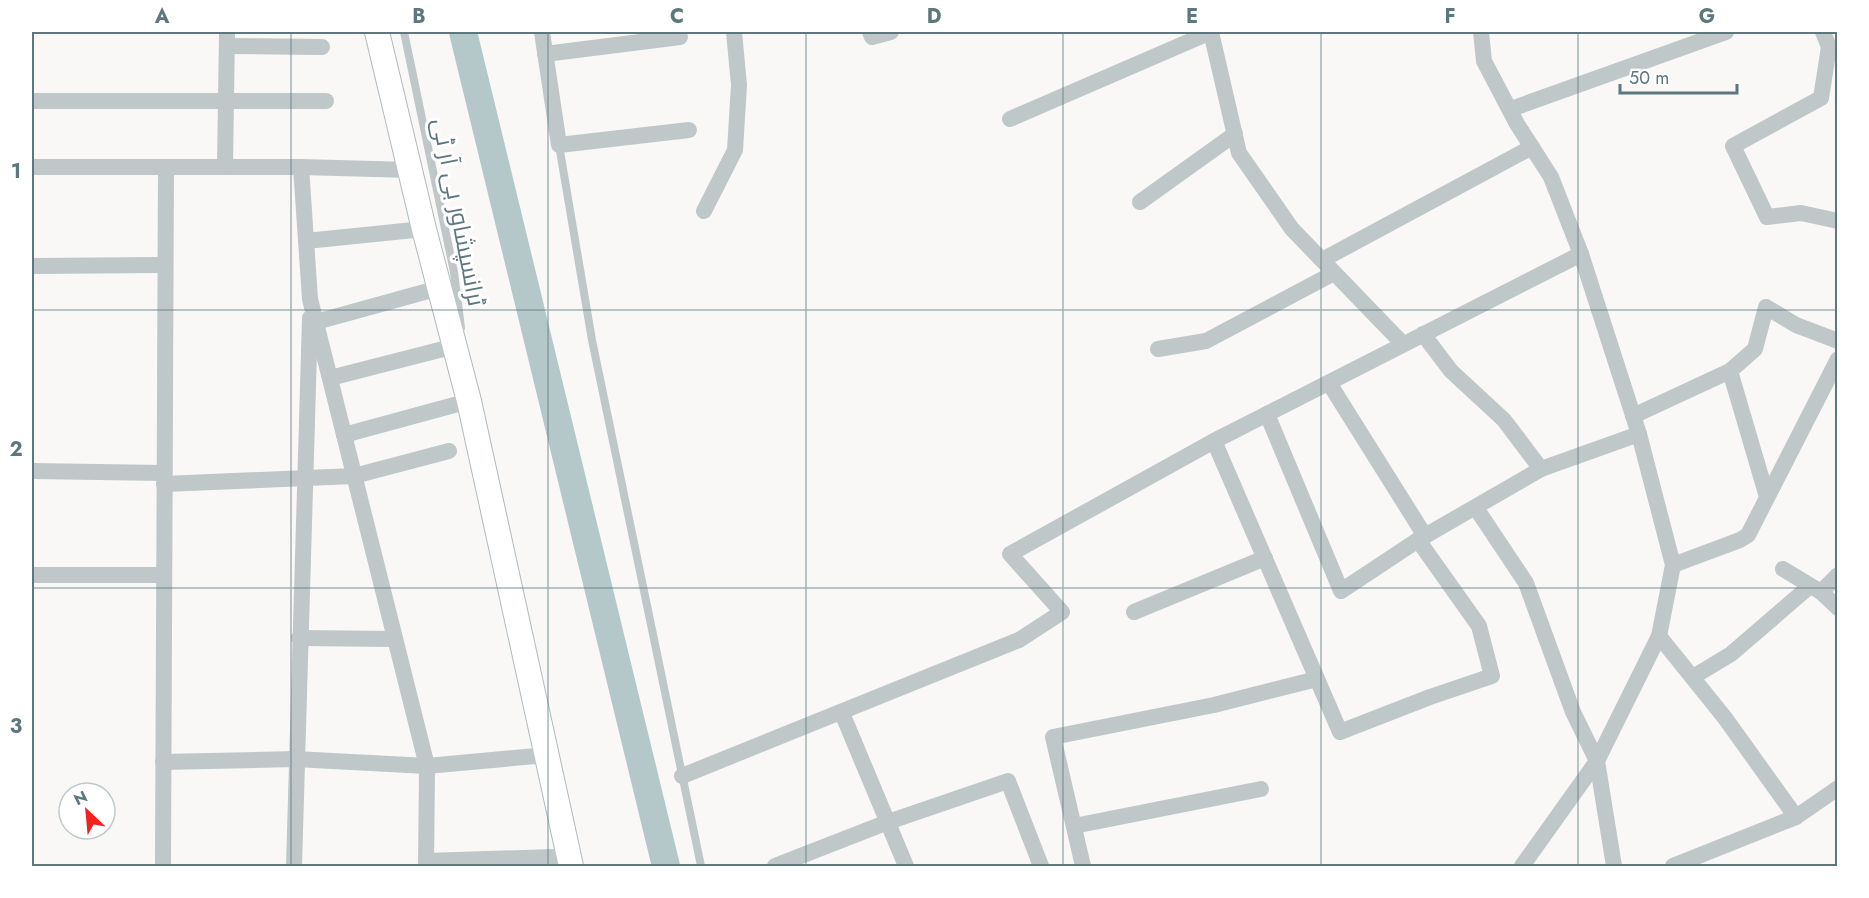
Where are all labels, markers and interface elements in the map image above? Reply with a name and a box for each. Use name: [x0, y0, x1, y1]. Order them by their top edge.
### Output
text: A: [154, 2, 170, 31]
text: B: [412, 2, 426, 31]
text: C: [670, 2, 684, 31]
text: D: [927, 2, 941, 31]
text: E: [1186, 2, 1198, 31]
text: F: [1444, 2, 1456, 31]
text: G: [1699, 2, 1715, 31]
scale bar: [1620, 57, 1737, 95]
text: 50 m: [1629, 65, 1669, 91]
street label: ٹرانسپشاور بی آر ٹی: [424, 115, 495, 310]
text: 1: [11, 157, 21, 186]
text: 2: [9, 435, 23, 464]
text: 3: [10, 712, 22, 741]
north arrow: [57, 781, 117, 841]
text: N: [70, 785, 91, 811]

